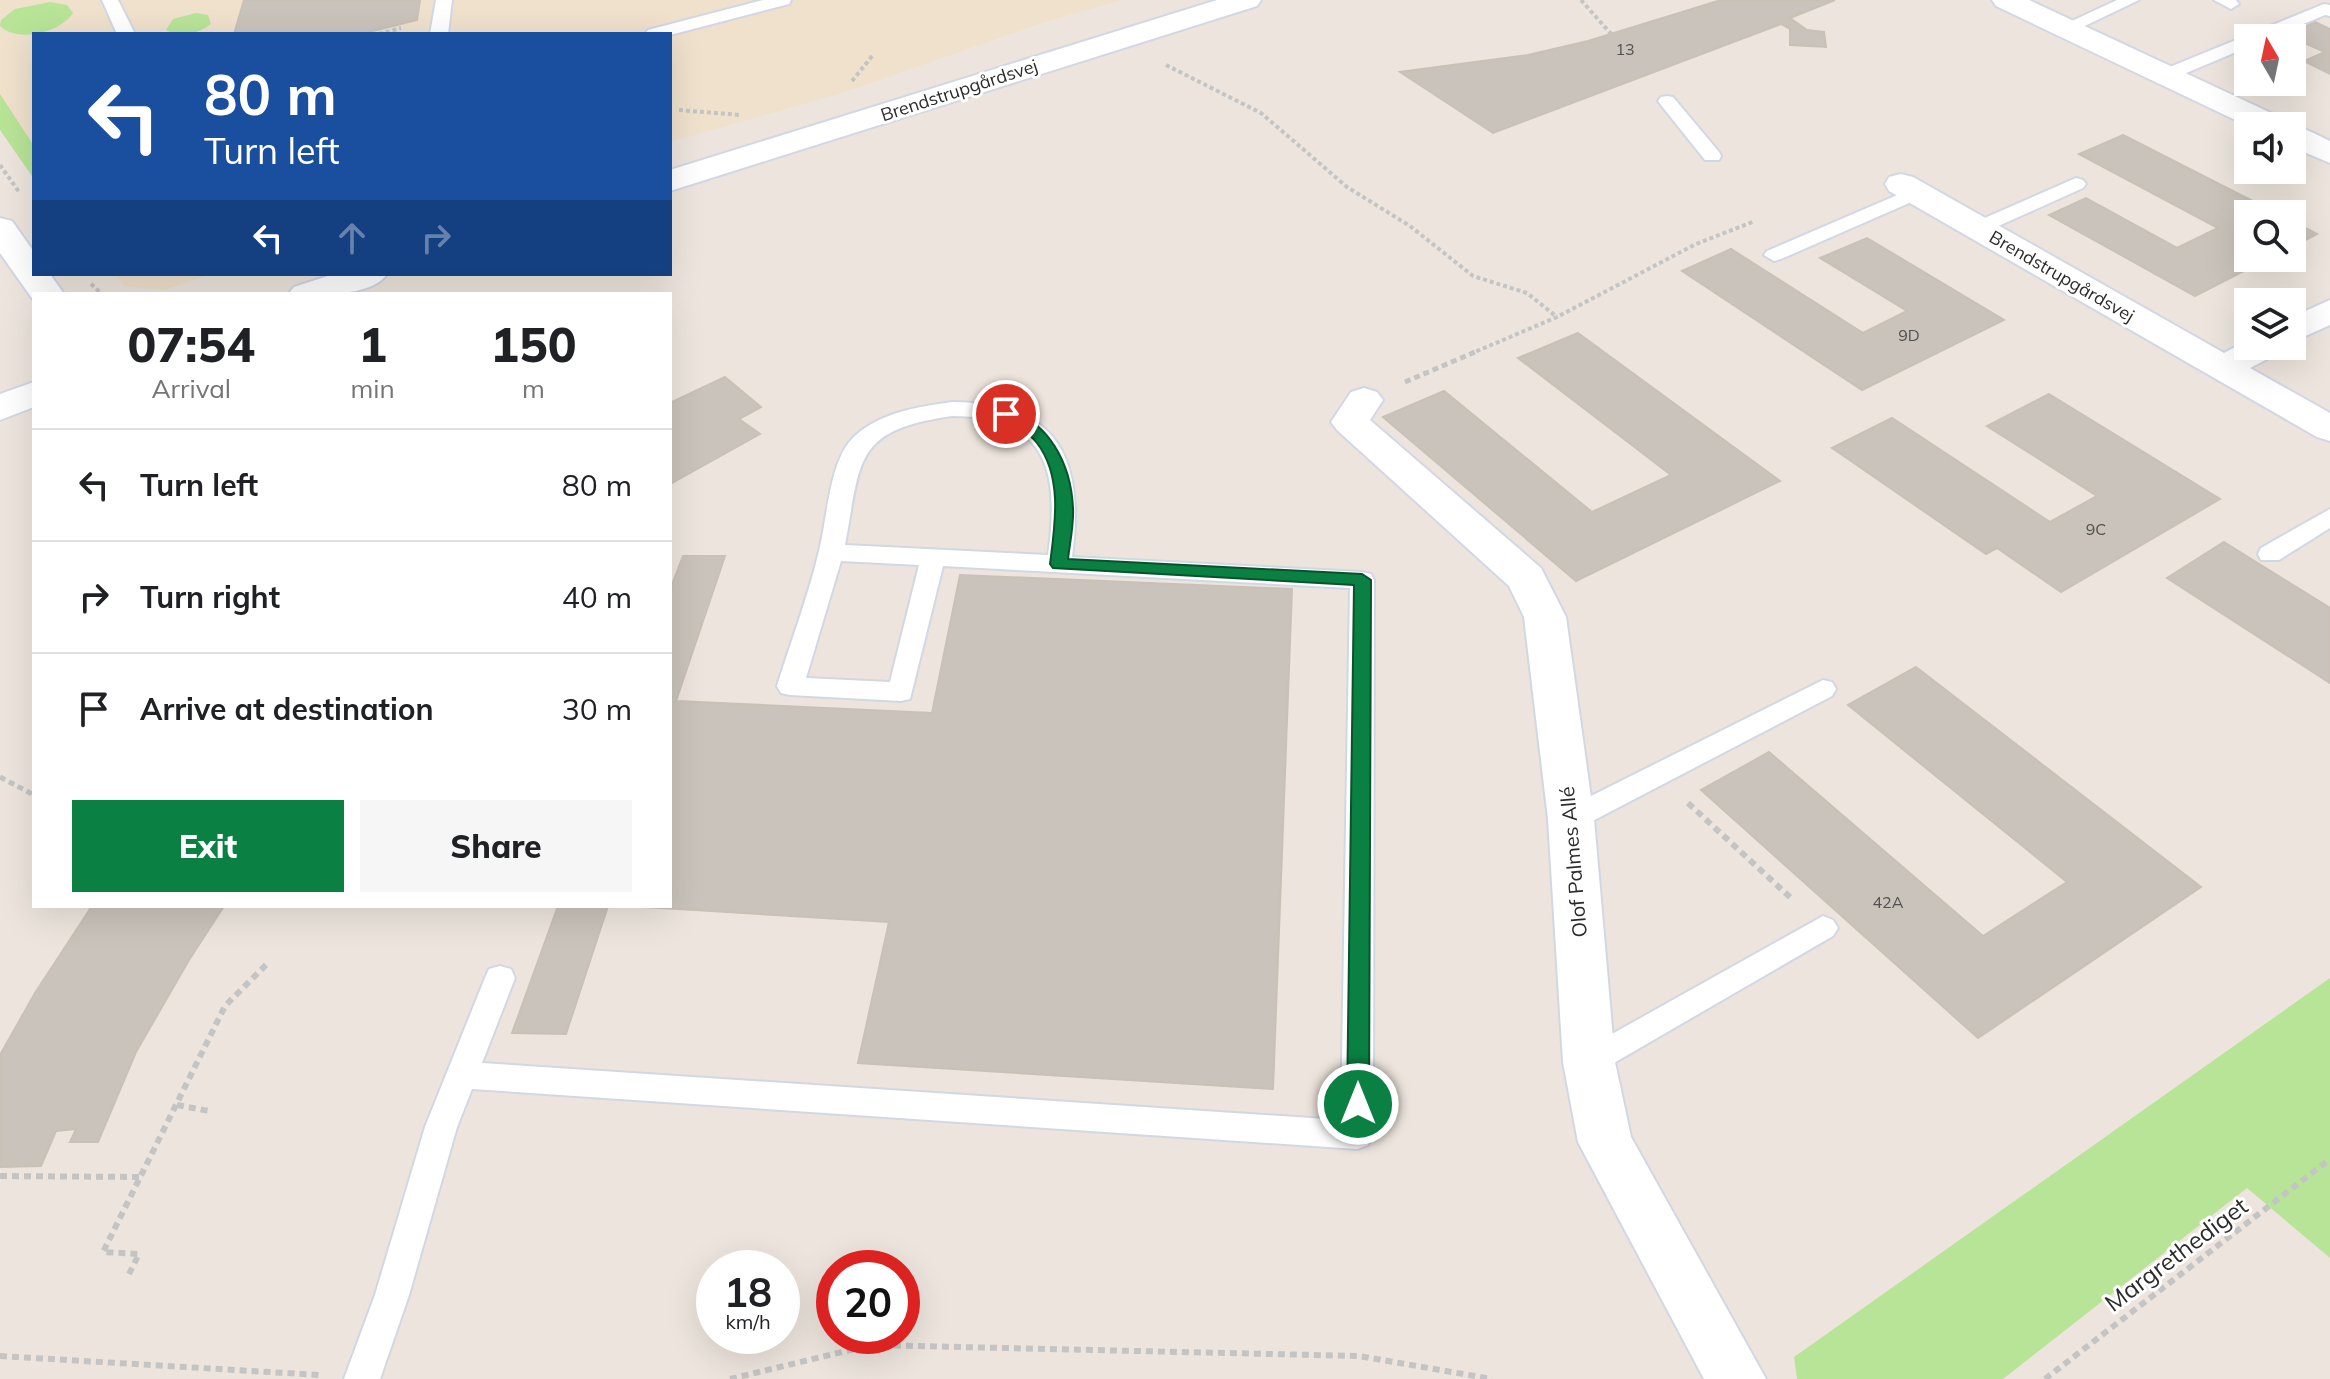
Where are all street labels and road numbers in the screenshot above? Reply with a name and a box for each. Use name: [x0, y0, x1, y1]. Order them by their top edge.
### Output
street label: Brendstrupgårdsvej: [878, 54, 1040, 126]
street label: Brendstrupgårdsvej: [1985, 225, 2139, 327]
street label: Olof Palmes Allé: [1554, 785, 1592, 939]
street label: Margrethediget: [2099, 1191, 2253, 1317]

